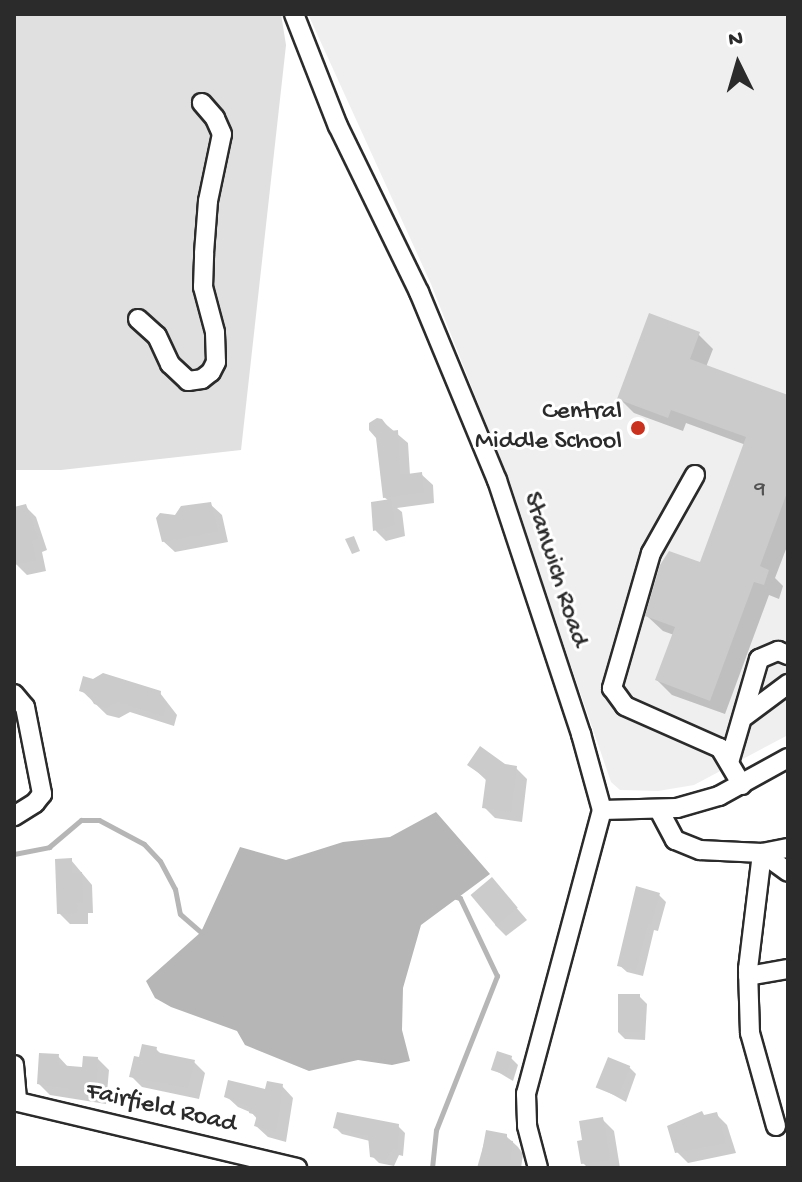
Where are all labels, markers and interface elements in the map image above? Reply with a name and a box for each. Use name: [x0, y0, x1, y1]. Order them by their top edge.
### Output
north arrow: [698, 24, 778, 104]
text: N: [728, 27, 744, 54]
place label: Central Middle School: [475, 397, 622, 458]
marker: Central Middle School: [629, 419, 647, 437]
house number: 9: [754, 478, 766, 504]
street label: Stanwich Road: [514, 489, 594, 651]
street label: Fairfield Road: [83, 1077, 239, 1141]

